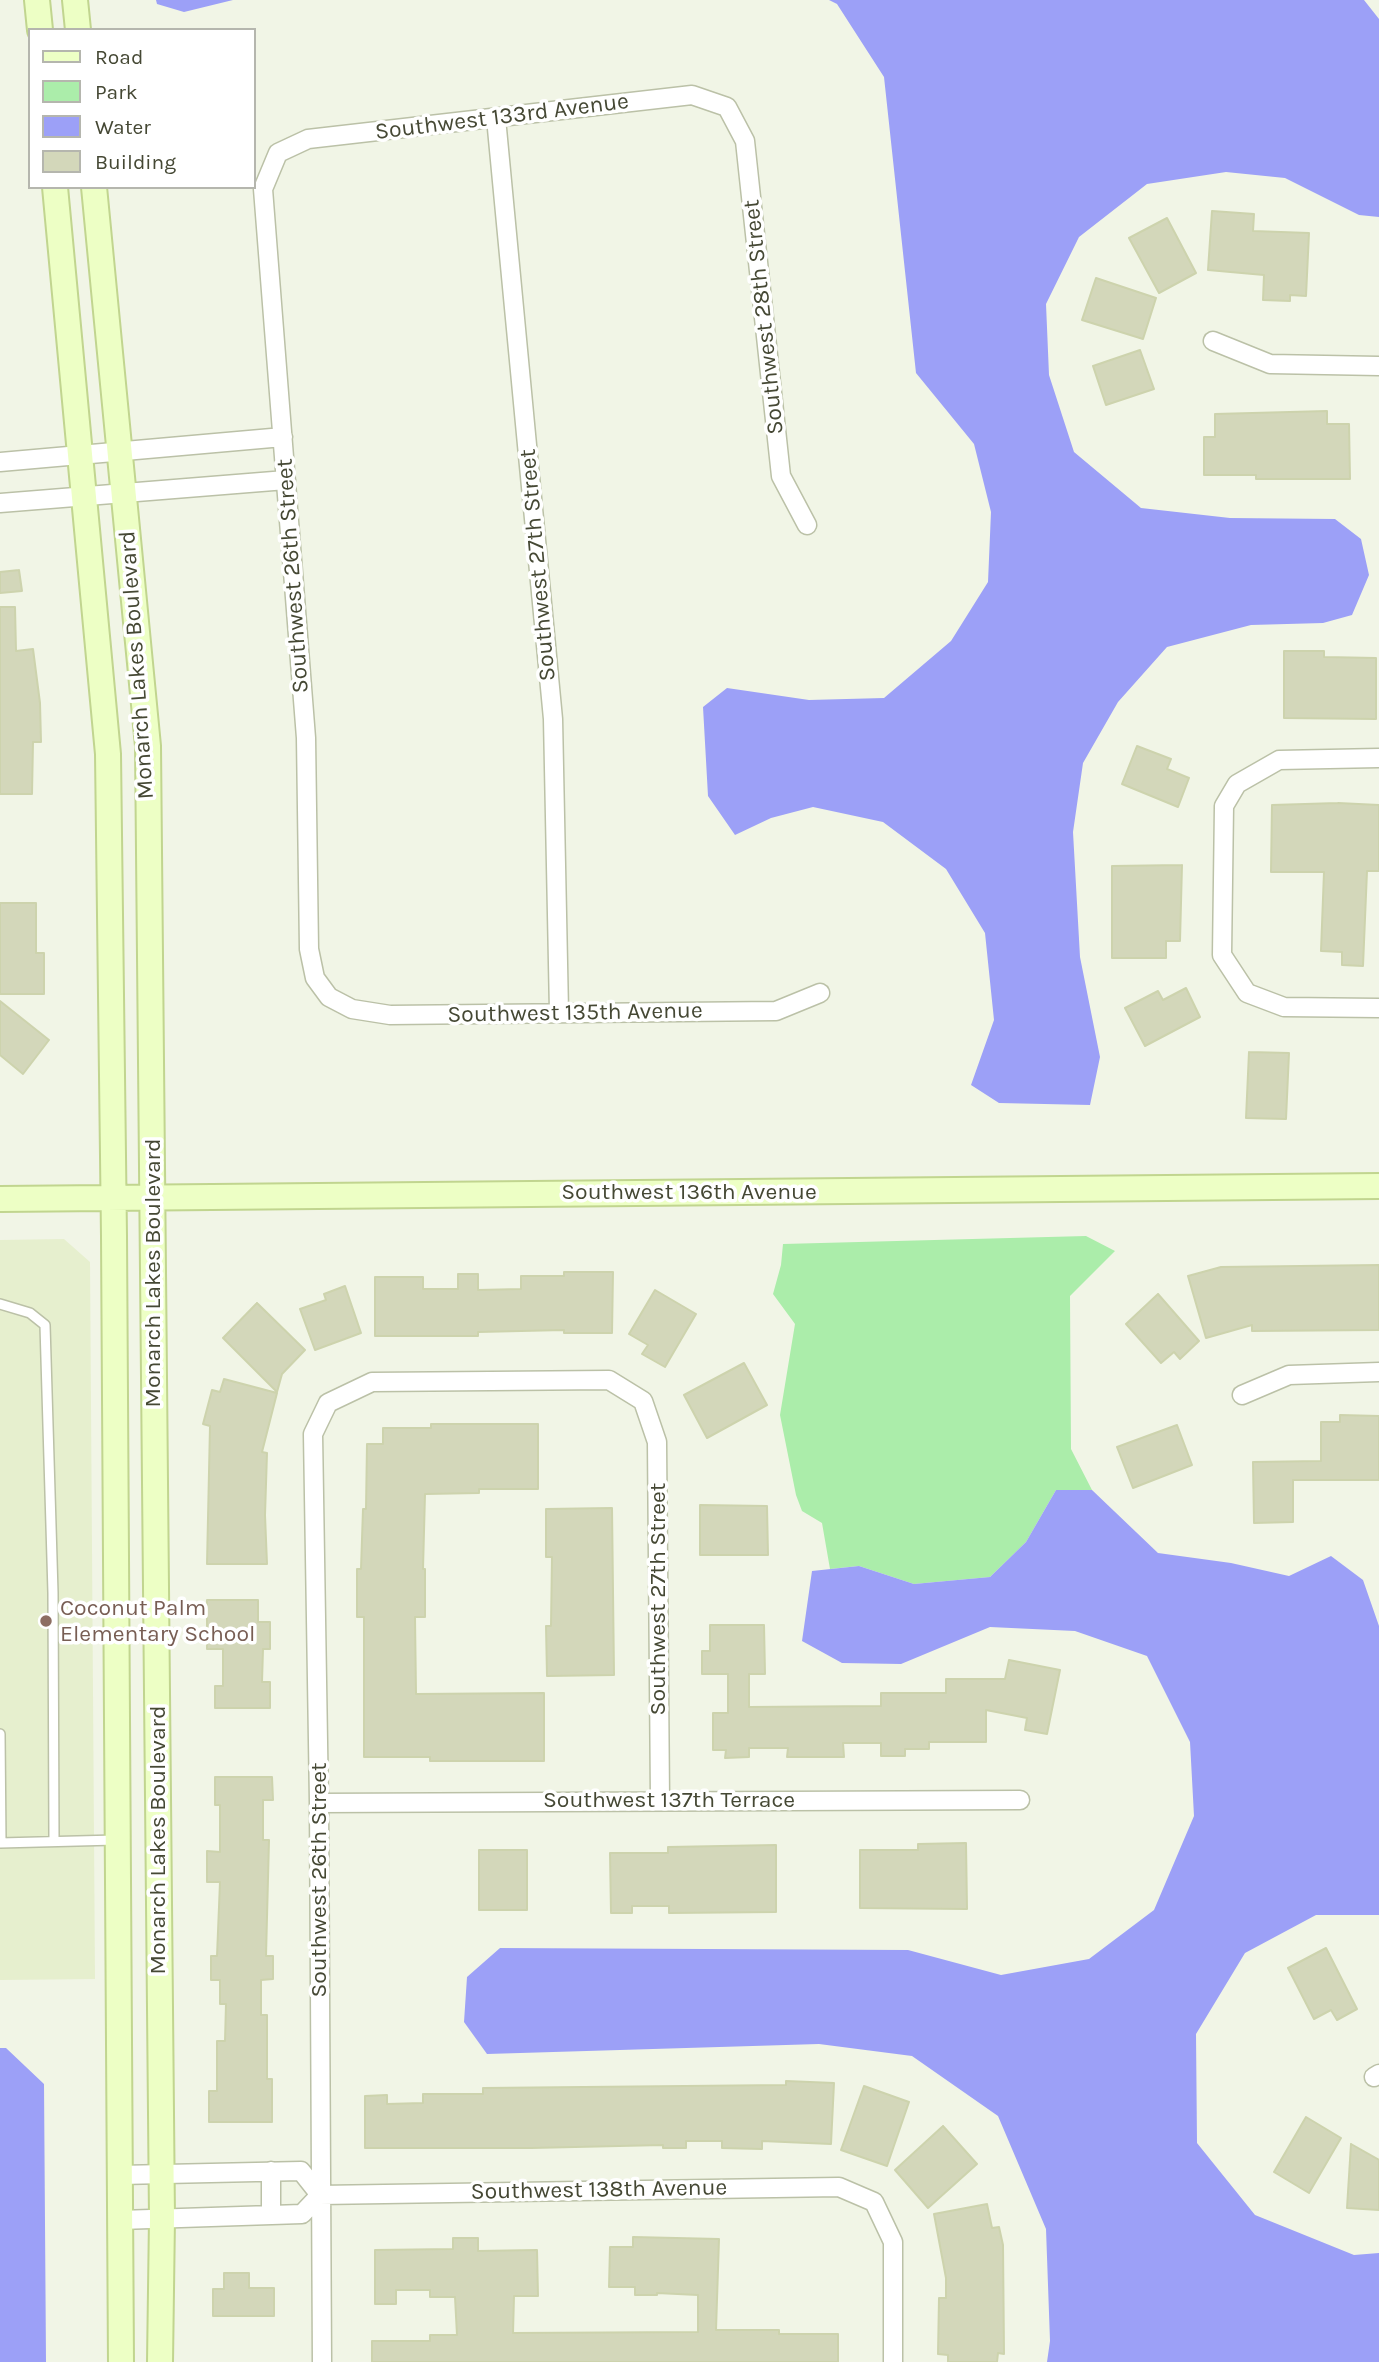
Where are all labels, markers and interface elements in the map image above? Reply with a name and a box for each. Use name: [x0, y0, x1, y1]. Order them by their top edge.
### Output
legend: [28, 28, 256, 189]
text: Road: [95, 45, 143, 69]
text: Park: [95, 80, 138, 104]
street label: Southwest 133rd Avenue: [374, 88, 630, 146]
text: Water: [95, 115, 151, 139]
text: Building: [95, 150, 176, 174]
street label: Southwest 28th Street: [738, 198, 790, 436]
street label: Southwest 27th Street: [514, 448, 562, 682]
street label: Southwest 26th Street: [271, 458, 315, 694]
street label: Monarch Lakes Boulevard: [114, 530, 160, 800]
street label: Southwest 135th Avenue: [447, 997, 703, 1029]
street label: Monarch Lakes Boulevard: [139, 1138, 167, 1408]
street label: Southwest 136th Avenue: [561, 1178, 817, 1206]
street label: Southwest 27th Street: [644, 1483, 672, 1715]
place label: Coconut Palm Elementary School: [60, 1594, 255, 1648]
marker: Coconut Palm Elementary School: [38, 1613, 54, 1629]
street label: Monarch Lakes Boulevard: [144, 1705, 172, 1975]
street label: Southwest 26th Street: [305, 1762, 333, 1998]
street label: Southwest 137th Terrace: [543, 1786, 795, 1814]
street label: Southwest 138th Avenue: [470, 2174, 728, 2206]

